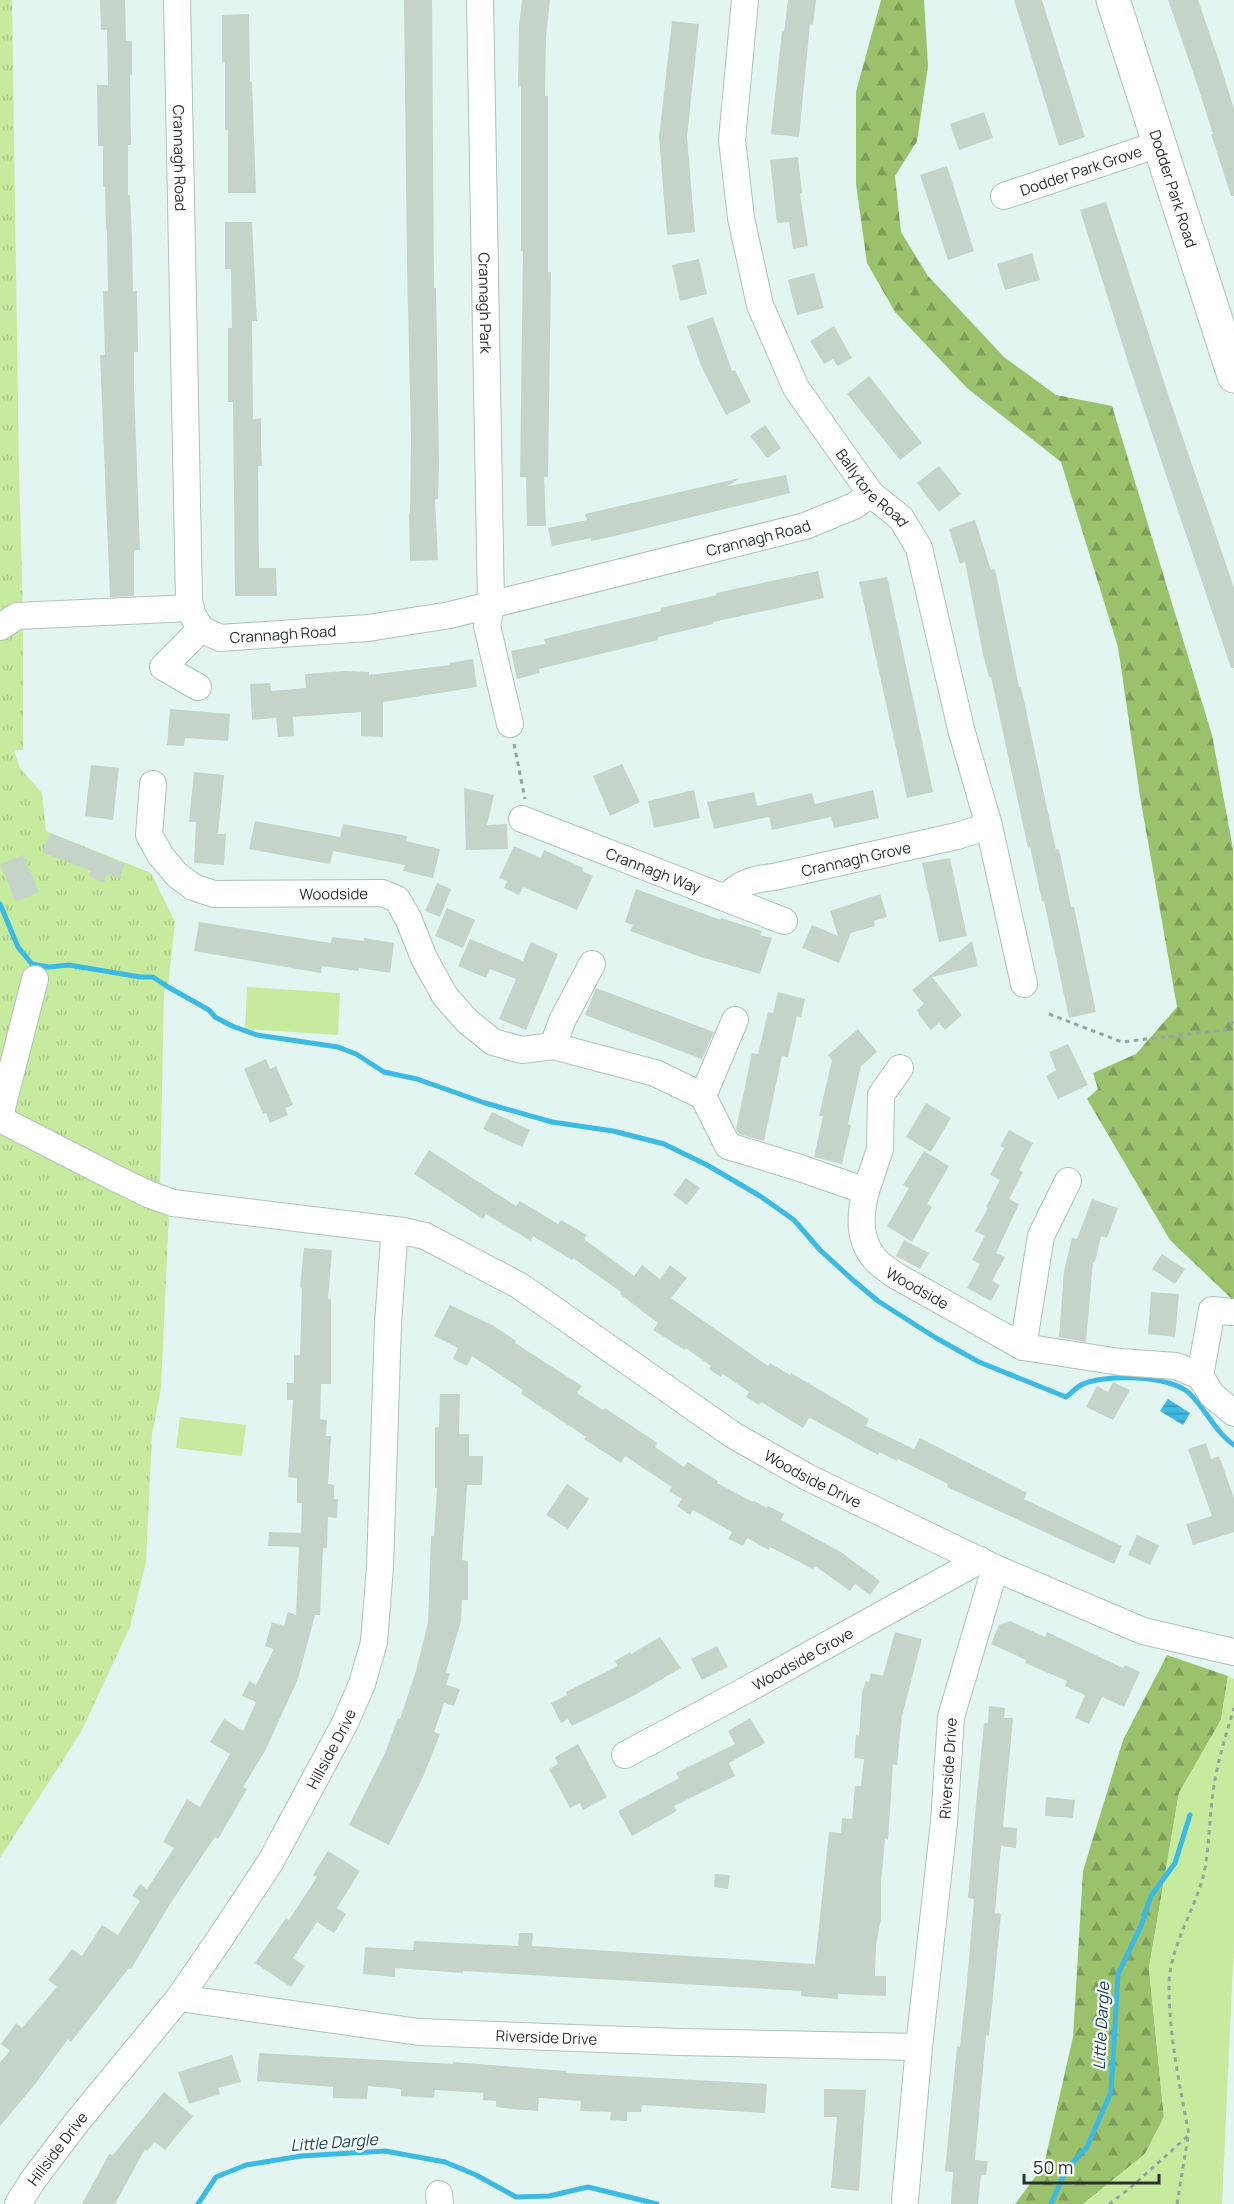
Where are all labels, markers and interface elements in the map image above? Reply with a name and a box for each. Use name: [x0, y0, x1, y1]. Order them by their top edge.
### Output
street label: Crannagh Road: [169, 104, 192, 212]
street label: Dodder Park Road: [1145, 127, 1202, 250]
street label: Dodder Park Grove: [1017, 140, 1145, 200]
street label: Crannagh Park: [474, 252, 497, 354]
street label: Ballytore Road: [831, 444, 914, 530]
street label: Crannagh Road: [704, 514, 814, 561]
street label: Crannagh Road: [229, 620, 337, 648]
street label: Crannagh Grove: [799, 836, 913, 881]
street label: Crannagh Way: [603, 842, 704, 898]
street label: Woodside: [299, 883, 368, 904]
street label: Woodside: [882, 1262, 953, 1314]
street label: Woodside Drive: [760, 1444, 865, 1512]
street label: Woodside Grove: [748, 1622, 857, 1695]
street label: Hillside Drive: [301, 1705, 361, 1793]
street label: Riverside Drive: [934, 1717, 961, 1819]
water label: Little Dargle: [1088, 1980, 1114, 2070]
street label: Riverside Drive: [495, 2024, 598, 2049]
street label: Hillside Drive: [22, 2107, 92, 2190]
water label: Little Dargle: [289, 2128, 380, 2156]
scale bar: [1024, 2147, 1159, 2185]
text: 50 m: [1033, 2155, 1073, 2179]

